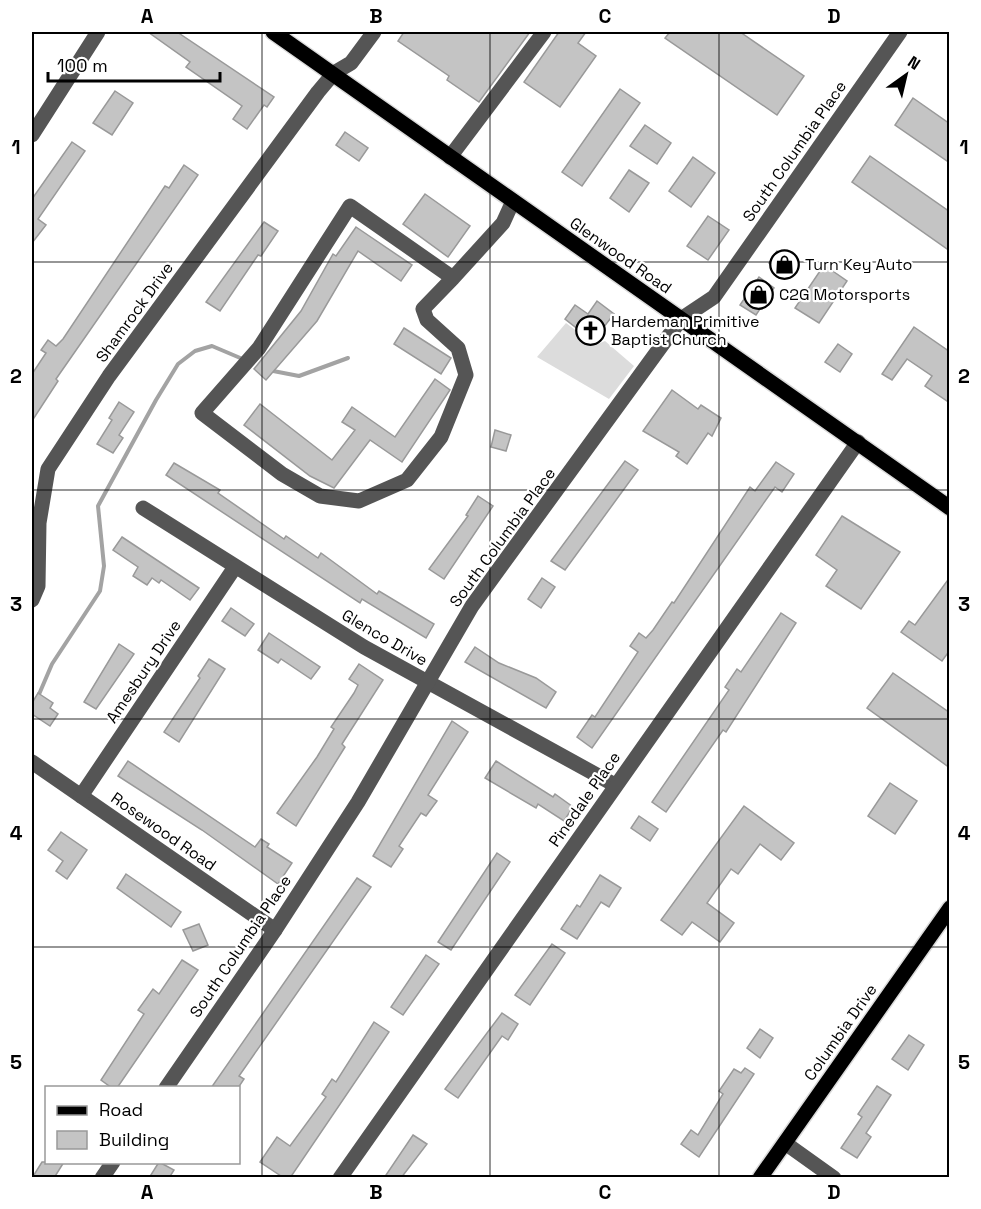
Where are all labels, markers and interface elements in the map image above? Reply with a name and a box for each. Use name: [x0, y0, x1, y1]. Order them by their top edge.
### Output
text: A: [141, 3, 154, 29]
text: B: [369, 3, 383, 29]
text: C: [599, 3, 612, 29]
text: D: [827, 3, 841, 29]
scale bar: [48, 45, 220, 83]
north arrow: [876, 45, 936, 105]
text: N: [904, 51, 924, 75]
text: 100 m: [57, 54, 108, 77]
street label: South Columbia Place: [738, 77, 851, 226]
text: 1: [11, 134, 21, 160]
text: 1: [959, 134, 969, 160]
street label: Glenwood Road: [566, 212, 676, 298]
shop icon: Turn Key Auto: [768, 248, 800, 280]
place label: Turn Key Auto: [805, 254, 912, 275]
street label: Shamrock Drive: [91, 258, 178, 367]
shop icon: C2G Motorsports: [742, 278, 774, 310]
place label: C2G Motorsports: [779, 284, 910, 305]
place label: Hardeman Primitive Baptist Church: [611, 311, 759, 350]
church icon: Hardeman Primitive Baptist Church: [574, 314, 606, 346]
text: 2: [10, 363, 22, 389]
text: 2: [958, 363, 970, 389]
street label: South Columbia Place: [445, 463, 560, 611]
text: 3: [10, 591, 22, 617]
text: 3: [958, 591, 970, 617]
street label: Glenco Drive: [338, 604, 431, 670]
street label: Amesbury Drive: [101, 616, 186, 727]
street label: Pinedale Place: [544, 748, 625, 851]
street label: Rosewood Road: [107, 787, 220, 876]
text: 4: [10, 820, 23, 846]
text: 4: [958, 820, 971, 846]
street label: South Columbia Place: [185, 871, 296, 1022]
street label: Columbia Drive: [799, 980, 882, 1085]
text: 5: [10, 1049, 22, 1075]
text: 5: [958, 1049, 970, 1075]
legend: [45, 1086, 240, 1164]
text: Road: [99, 1098, 143, 1121]
text: Building: [99, 1128, 169, 1151]
text: A: [141, 1179, 154, 1205]
text: B: [369, 1179, 383, 1205]
text: C: [599, 1179, 612, 1205]
text: D: [827, 1179, 841, 1205]

